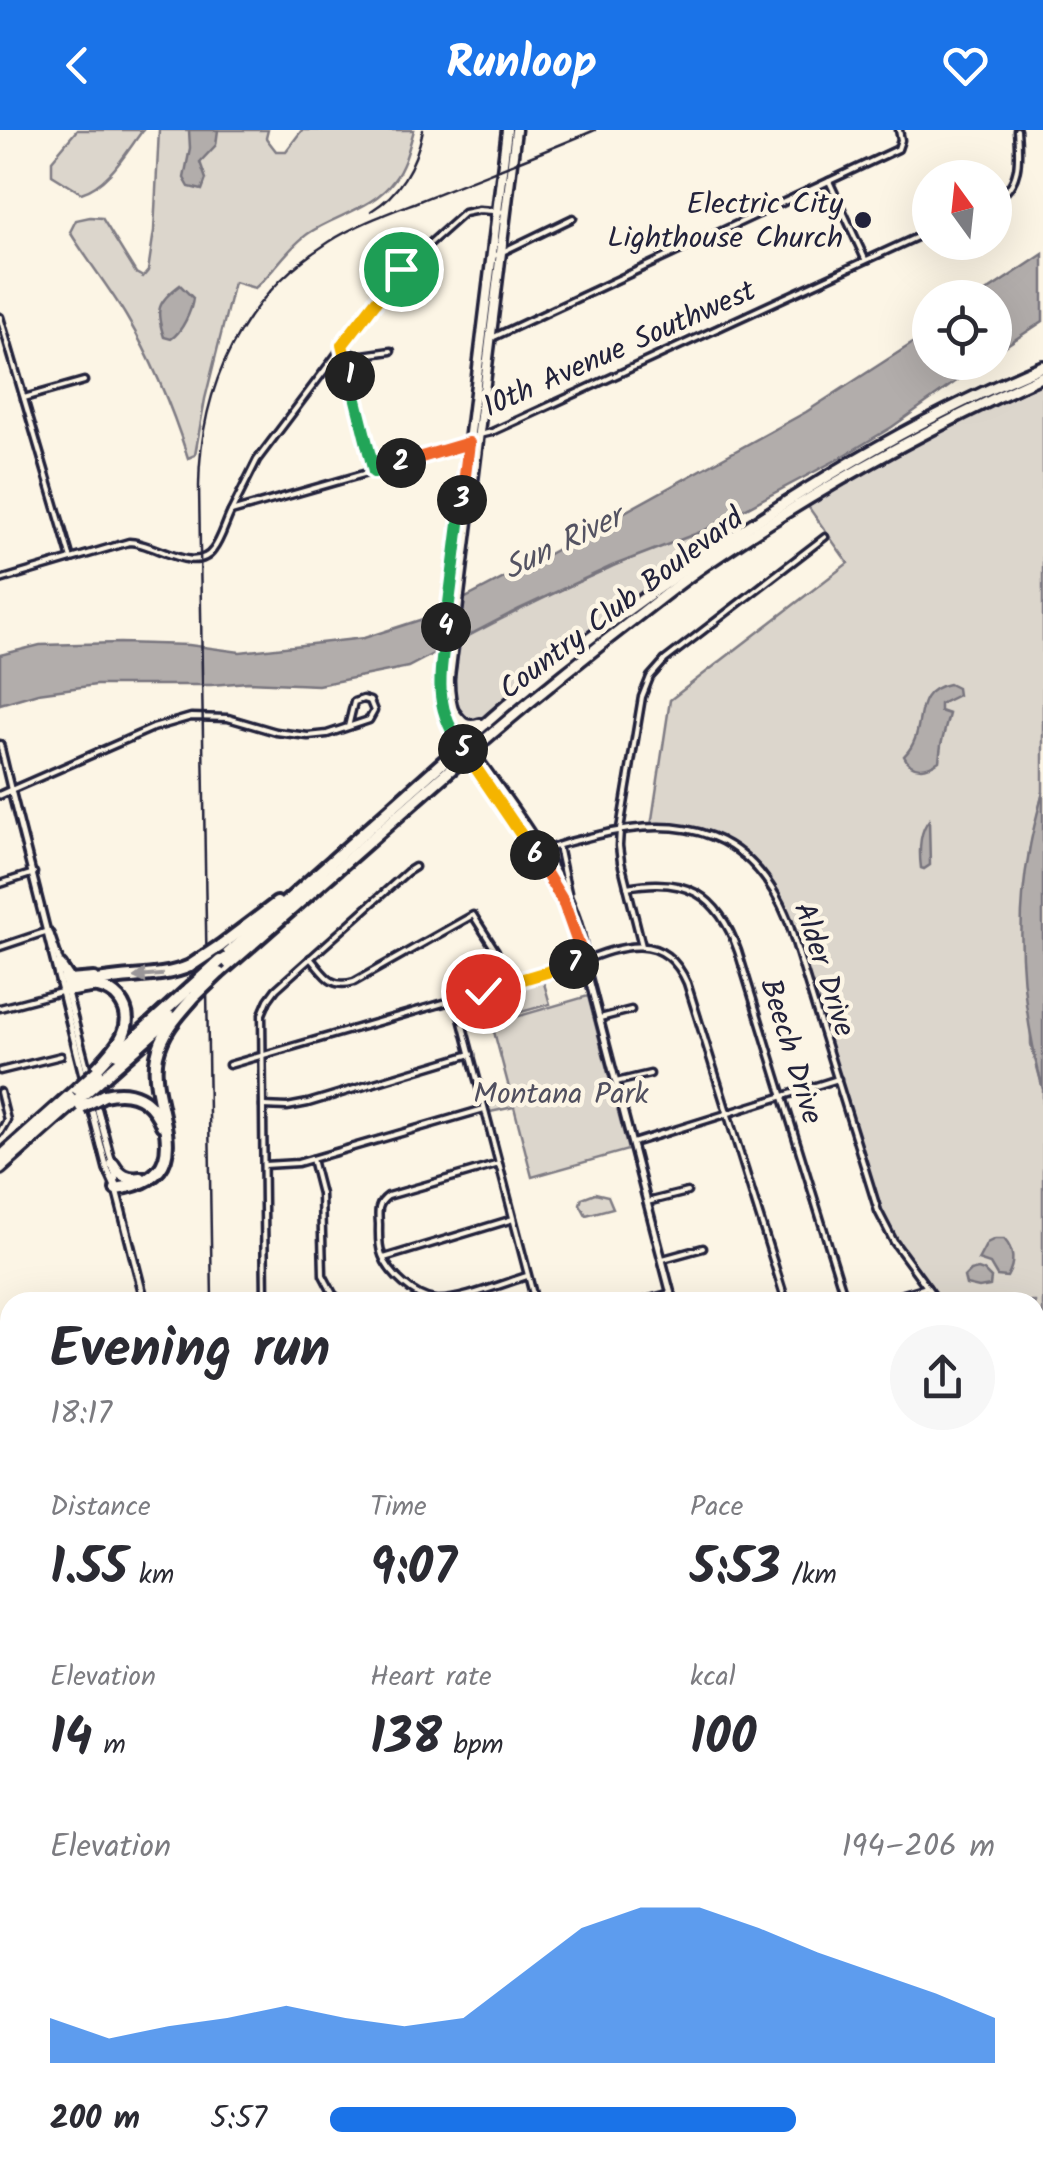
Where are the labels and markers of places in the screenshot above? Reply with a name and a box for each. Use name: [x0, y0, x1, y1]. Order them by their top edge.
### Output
place label: Electric City Lighthouse Church: [607, 181, 844, 263]
marker: Electric City Lighthouse Church: [852, 209, 874, 231]
pin: [359, 227, 444, 312]
pin: 1: [325, 351, 375, 401]
pin: 2: [376, 438, 426, 488]
pin: 3: [437, 475, 487, 525]
pin: 4: [421, 602, 471, 652]
pin: 5: [438, 724, 488, 774]
pin: 6: [510, 830, 560, 880]
pin: 7: [549, 939, 599, 989]
pin: [441, 949, 526, 1034]

